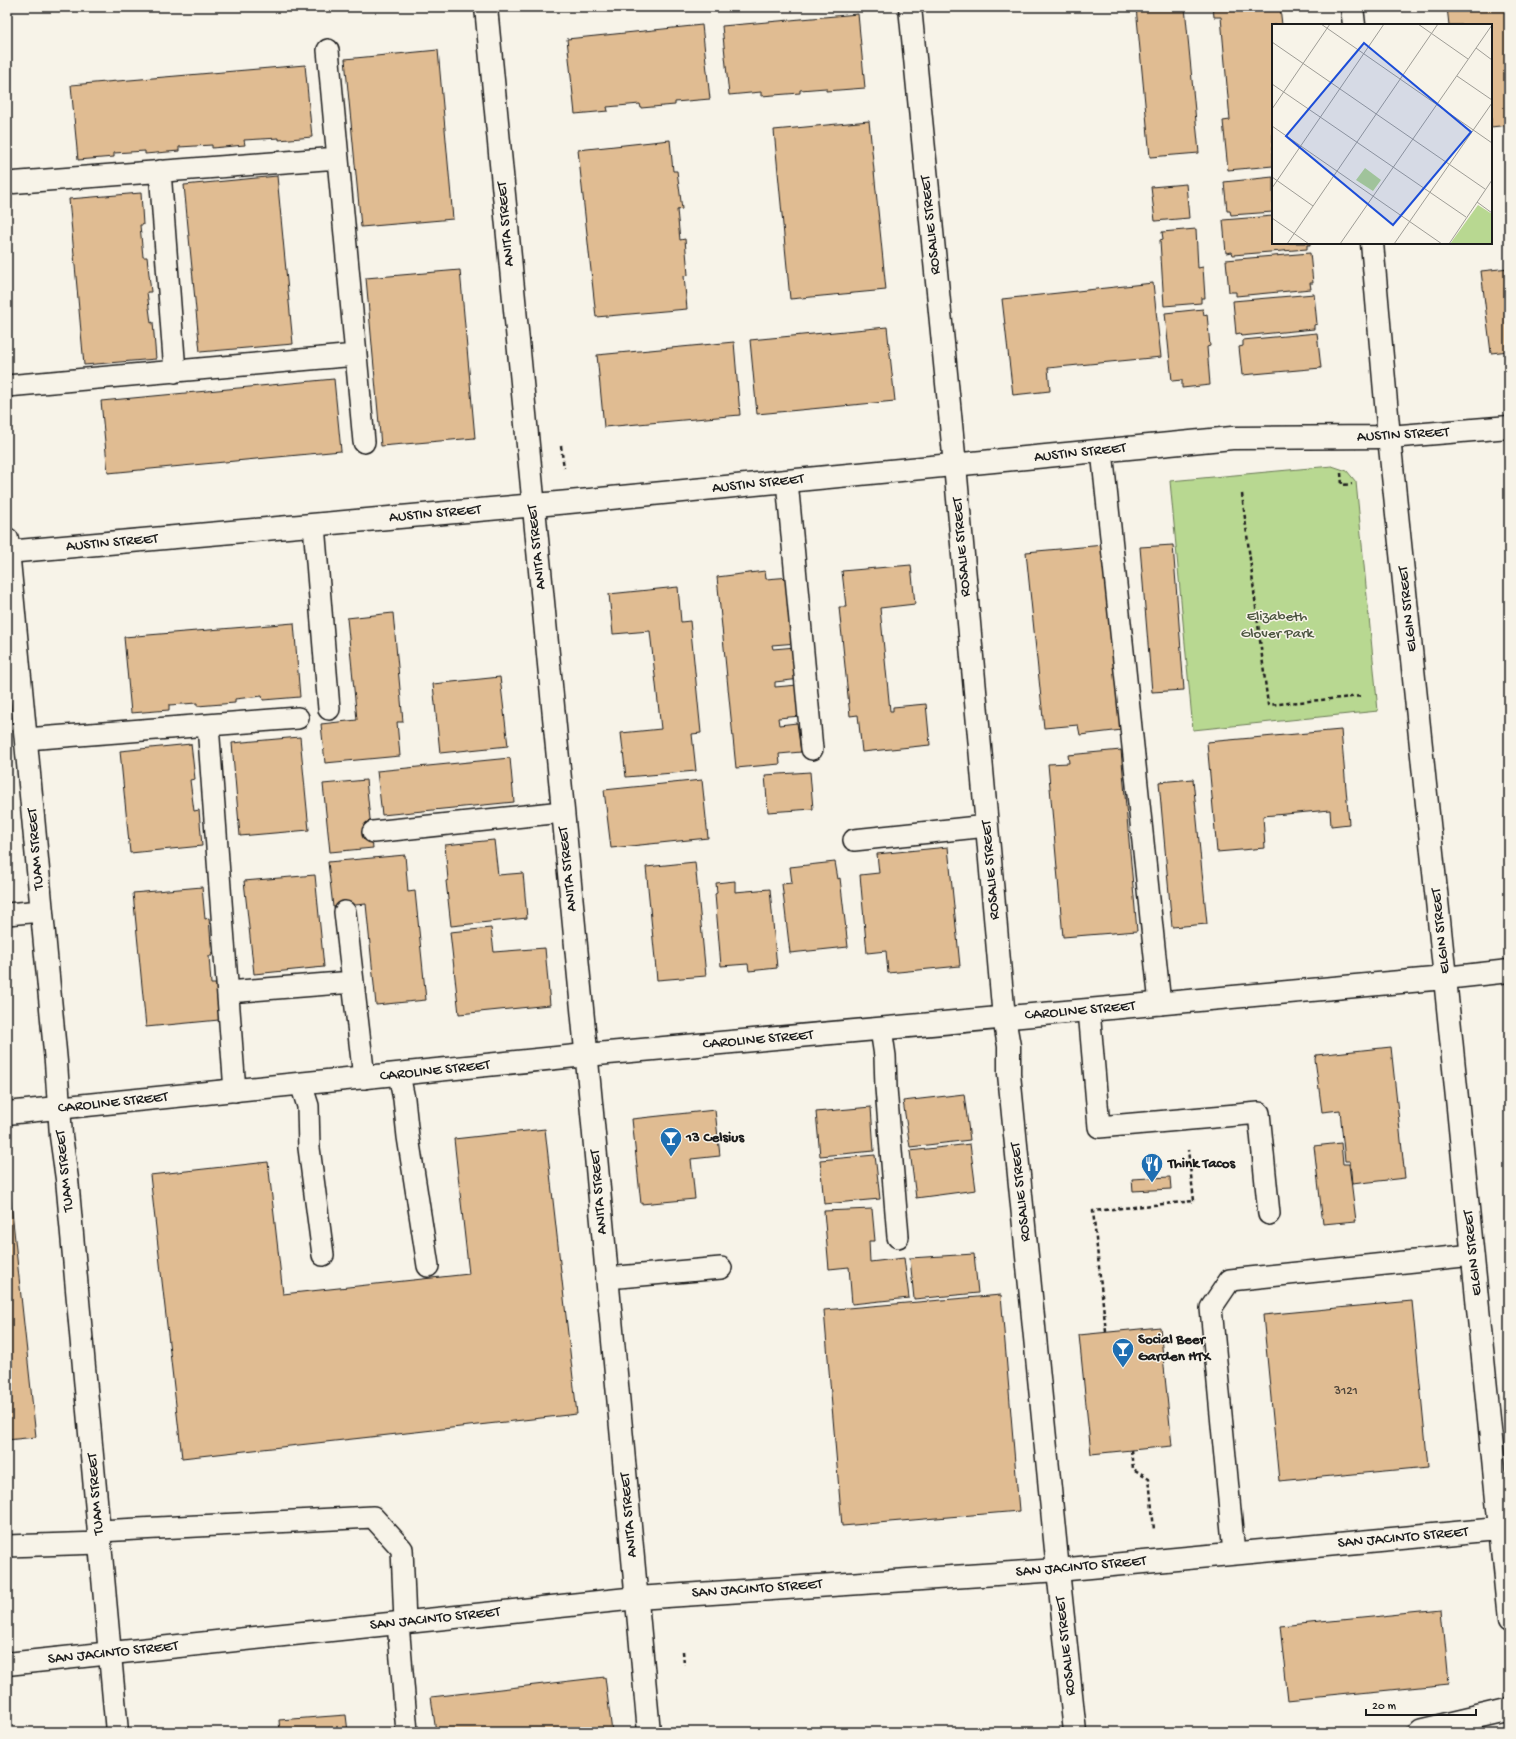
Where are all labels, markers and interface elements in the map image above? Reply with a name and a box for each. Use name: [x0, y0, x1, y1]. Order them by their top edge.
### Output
inset map: [1272, 24, 1492, 244]
street label: ROSALIE STREET: [917, 173, 945, 276]
street label: ANITA STREET: [493, 179, 519, 267]
street label: AUSTIN STREET: [1356, 424, 1451, 446]
street label: AUSTIN STREET: [1033, 439, 1128, 467]
street label: AUSTIN STREET: [711, 470, 806, 498]
street label: ROSALIE STREET: [949, 495, 975, 597]
street label: AUSTIN STREET: [388, 501, 483, 527]
street label: ANITA STREET: [523, 502, 550, 590]
street label: AUSTIN STREET: [65, 530, 160, 556]
street label: ELGIN STREET: [1394, 564, 1421, 653]
park label: Elizabeth Glover Park: [1241, 608, 1314, 643]
street label: TUAM STREET: [23, 806, 49, 892]
street label: ROSALIE STREET: [978, 818, 1004, 920]
street label: ANITA STREET: [554, 824, 581, 912]
street label: ELGIN STREET: [1427, 886, 1454, 975]
street label: CAROLINE STREET: [1024, 997, 1137, 1025]
street label: CAROLINE STREET: [702, 1026, 815, 1054]
street label: CAROLINE STREET: [379, 1056, 492, 1086]
street label: CAROLINE STREET: [57, 1088, 170, 1118]
bar icon: 13 Celsius: [658, 1125, 684, 1158]
street label: TUAM STREET: [52, 1128, 78, 1214]
place label: 13 Celsius: [685, 1129, 745, 1147]
street label: ROSALIE STREET: [1007, 1140, 1035, 1243]
street label: ANITA STREET: [586, 1147, 612, 1235]
restaurant icon: Think Tacos: [1139, 1151, 1165, 1184]
place label: Think Tacos: [1167, 1155, 1236, 1173]
street label: ELGIN STREET: [1459, 1208, 1486, 1297]
place label: Social Beer Garden HTX: [1138, 1331, 1212, 1366]
bar icon: Social Beer Garden HTX: [1110, 1336, 1136, 1369]
house number: 3121: [1333, 1384, 1358, 1399]
street label: TUAM STREET: [83, 1451, 109, 1537]
street label: ANITA STREET: [616, 1470, 642, 1558]
street label: SAN JACINTO STREET: [1337, 1523, 1470, 1553]
street label: SAN JACINTO STREET: [1015, 1552, 1148, 1582]
street label: SAN JACINTO STREET: [691, 1575, 824, 1603]
street label: ROSALIE STREET: [1052, 1594, 1080, 1697]
street label: SAN JACINTO STREET: [369, 1603, 502, 1635]
street label: SAN JACINTO STREET: [47, 1637, 180, 1669]
scale bar: [1366, 1691, 1476, 1717]
text: 20 m: [1372, 1700, 1397, 1714]

